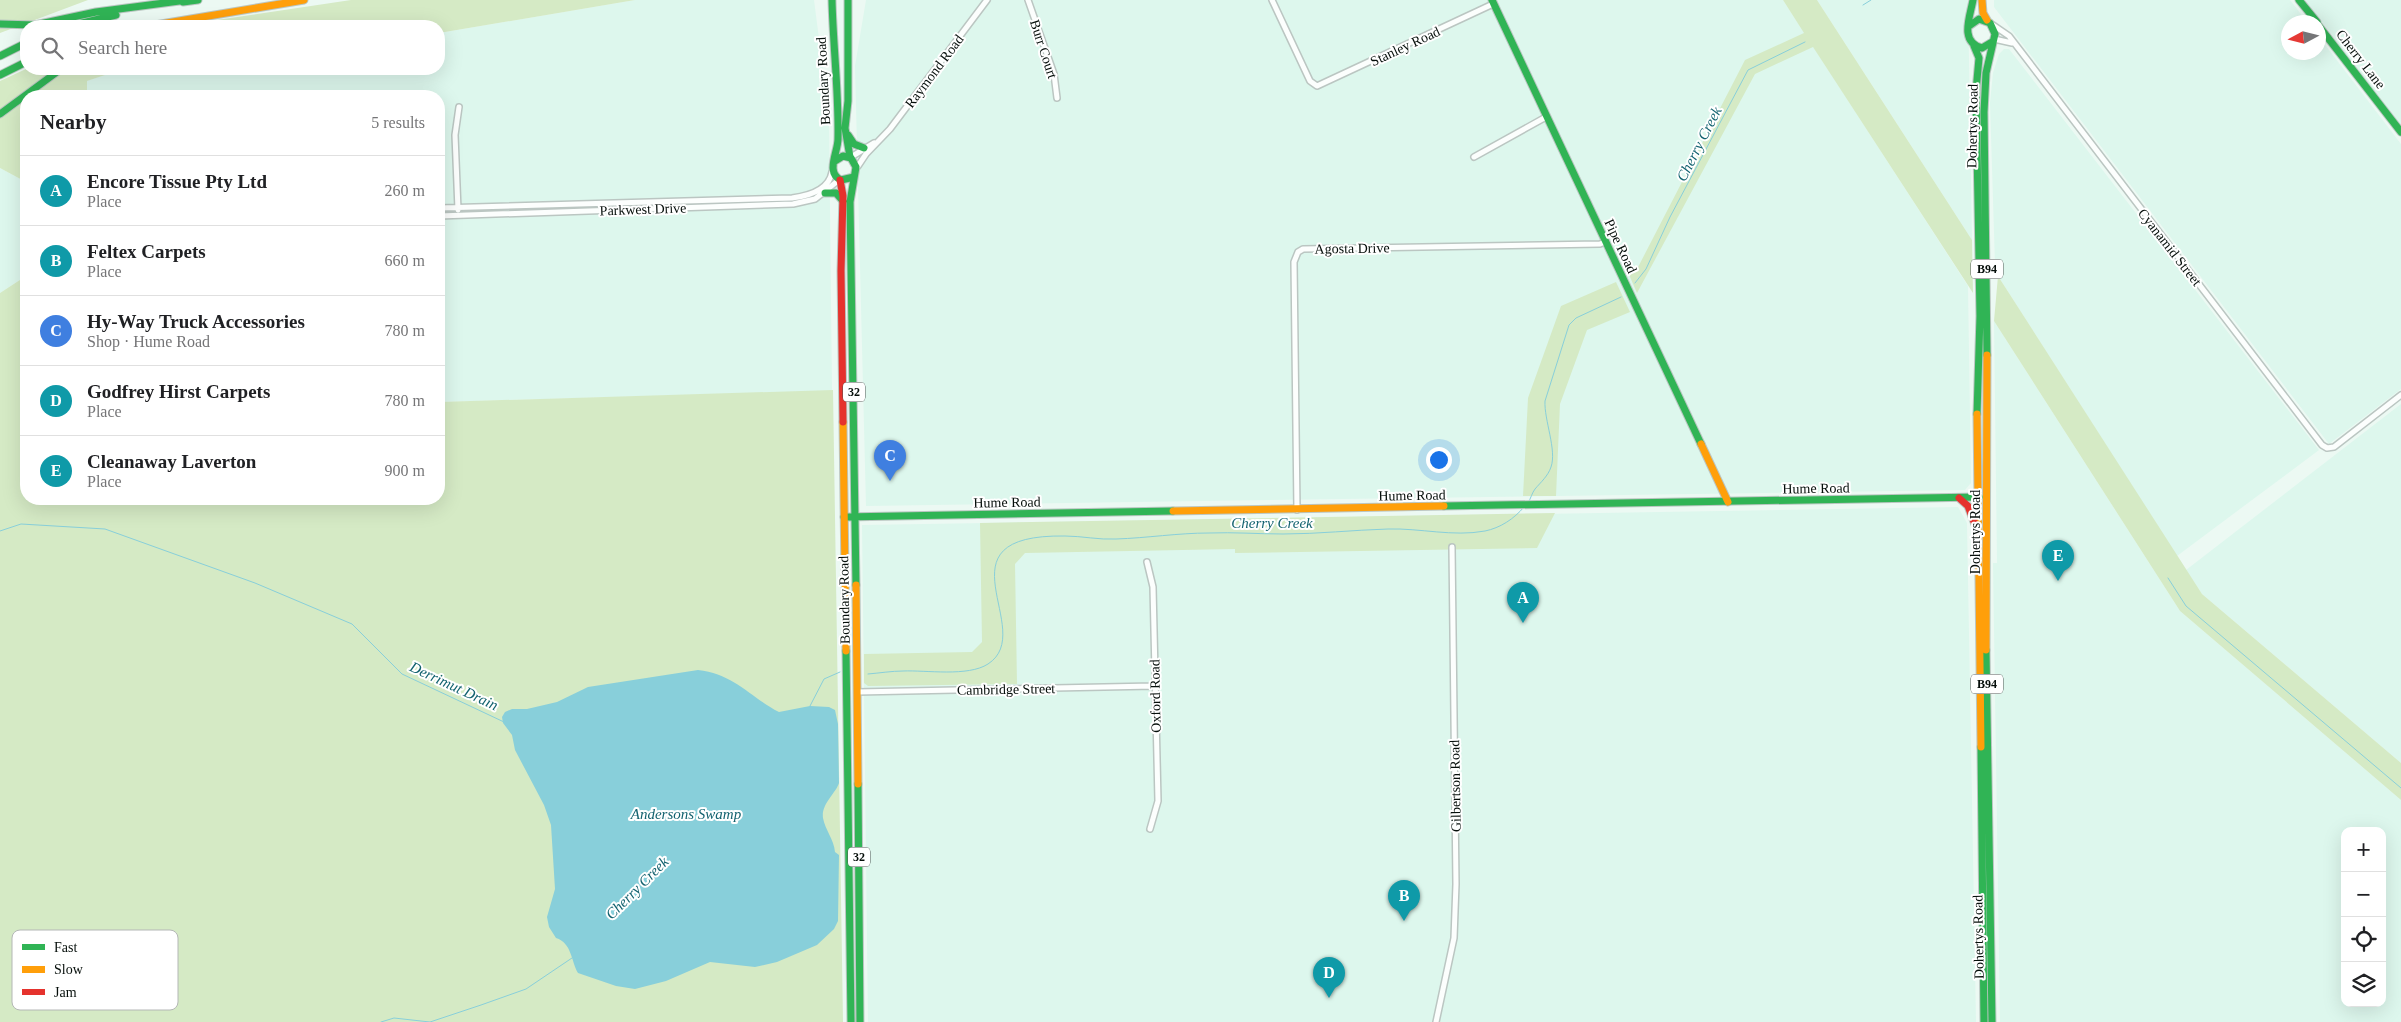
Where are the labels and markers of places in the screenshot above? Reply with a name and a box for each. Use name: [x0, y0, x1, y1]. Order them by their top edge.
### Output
pin: C: [874, 440, 906, 481]
pin: E: [2042, 540, 2074, 581]
pin: A: [1507, 582, 1539, 623]
pin: B: [1388, 880, 1420, 921]
pin: D: [1313, 957, 1345, 998]

